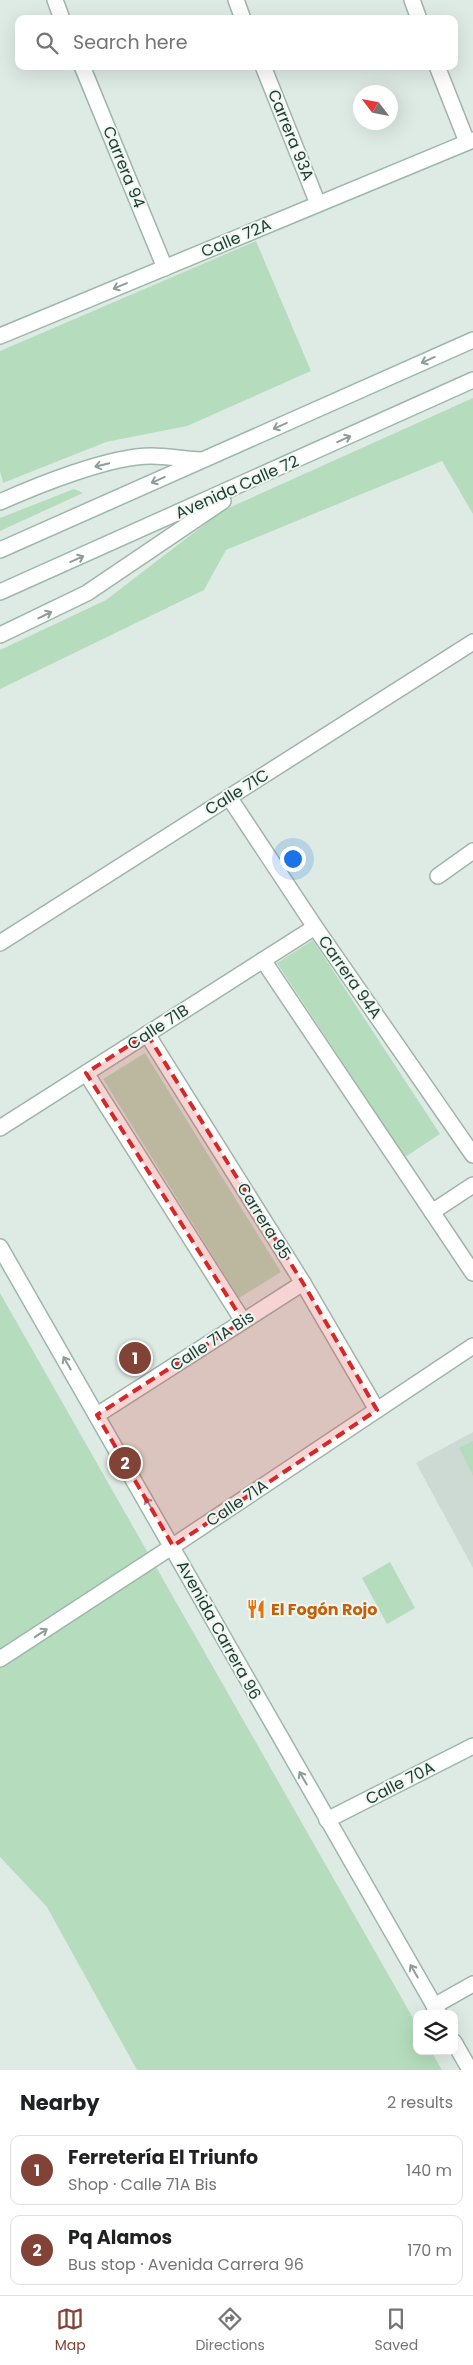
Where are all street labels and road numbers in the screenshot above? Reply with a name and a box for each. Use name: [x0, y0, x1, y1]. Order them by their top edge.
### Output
street label: Carrera 93A: [262, 86, 320, 184]
street label: Carrera 94: [97, 123, 151, 211]
street label: Calle 72A: [197, 213, 275, 263]
street label: Avenida Calle 72: [172, 449, 302, 525]
street label: Calle 71C: [201, 763, 273, 821]
street label: Carrera 94A: [313, 931, 387, 1024]
street label: Calle 71B: [123, 998, 193, 1055]
street label: Carrera 95: [231, 1178, 297, 1264]
street label: Calle 71A Bis: [165, 1305, 259, 1377]
street label: Calle 71A: [202, 1474, 273, 1532]
street label: Avenida Carrera 96: [171, 1556, 267, 1704]
street label: Calle 70A: [361, 1756, 439, 1810]

